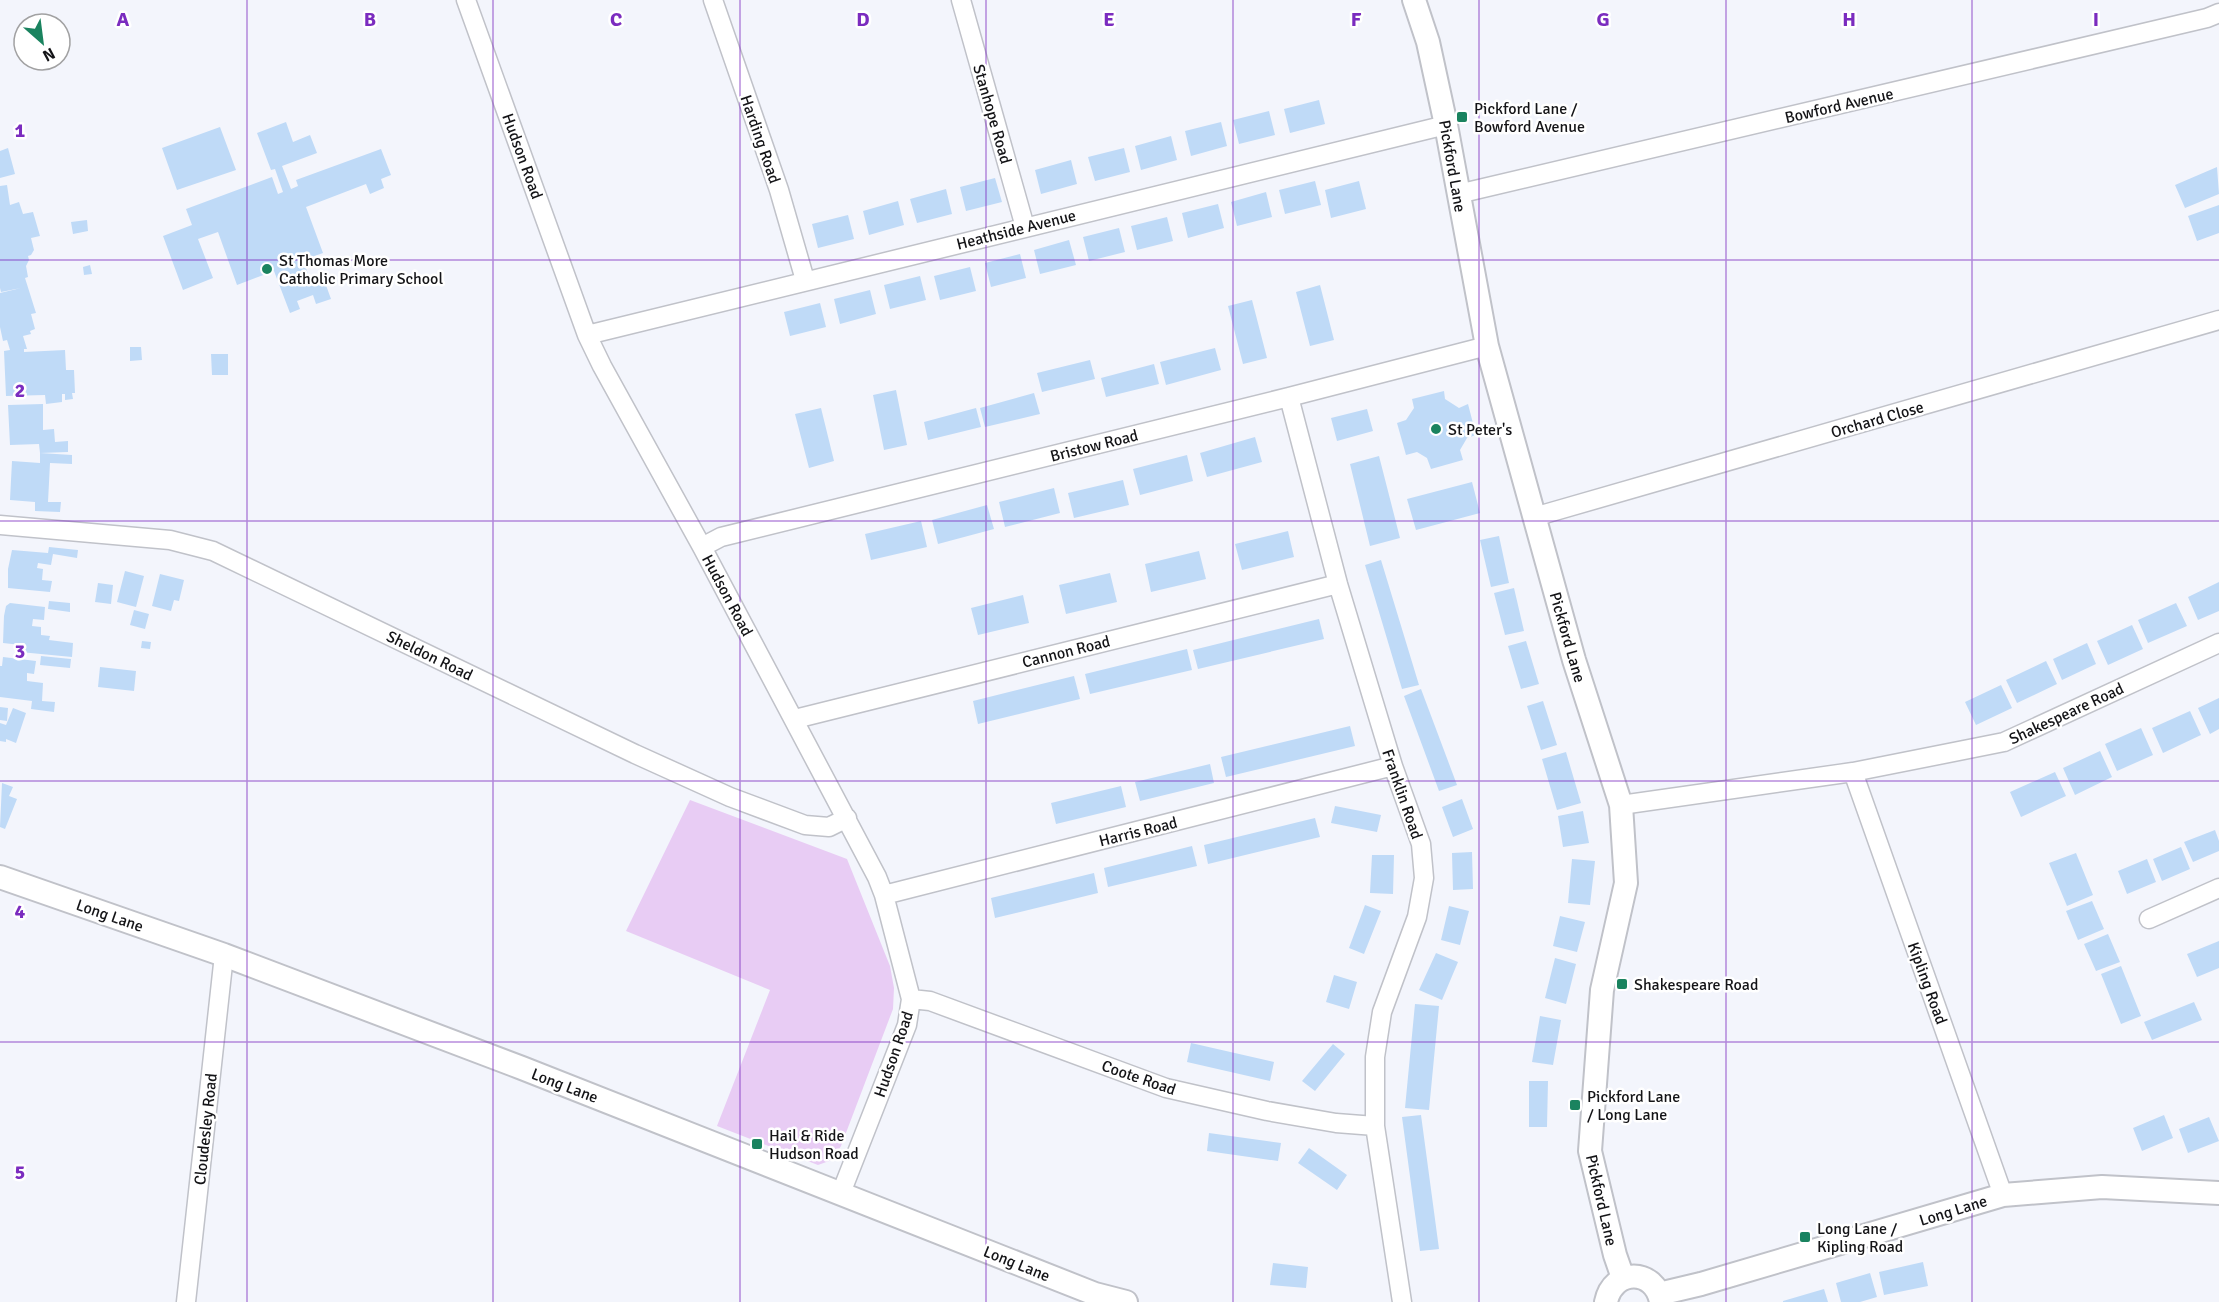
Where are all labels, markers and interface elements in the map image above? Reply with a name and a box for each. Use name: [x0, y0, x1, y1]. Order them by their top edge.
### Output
text: A: [117, 7, 130, 32]
text: B: [364, 7, 376, 32]
text: C: [610, 7, 622, 32]
text: D: [856, 7, 870, 32]
text: E: [1103, 7, 1115, 32]
text: F: [1351, 7, 1362, 32]
text: G: [1596, 7, 1610, 32]
text: H: [1842, 7, 1856, 32]
text: I: [2093, 7, 2099, 32]
north arrow: [12, 12, 72, 72]
text: N: [39, 43, 58, 66]
street label: Stanhope Road: [968, 62, 1016, 166]
street label: Bowford Avenue: [1783, 84, 1896, 128]
street label: Harding Road: [736, 92, 785, 186]
place label: Pickford Lane / Bowford Avenue: [1474, 99, 1585, 137]
marker: Pickford Lane / Bowford Avenue: [1455, 110, 1469, 124]
street label: Hudson Road: [497, 111, 547, 202]
text: 1: [15, 118, 26, 143]
street label: Pickford Lane: [1434, 118, 1470, 214]
street label: Heathside Avenue: [954, 205, 1078, 254]
place label: St Thomas More Catholic Primary School: [279, 251, 443, 289]
marker: St Thomas More Catholic Primary School: [260, 262, 274, 276]
text: 2: [15, 378, 25, 403]
street label: Orchard Close: [1828, 397, 1926, 443]
place label: St Peter's: [1448, 420, 1512, 440]
marker: St Peter's: [1429, 422, 1443, 436]
street label: Bristow Road: [1048, 425, 1140, 467]
street label: Hudson Road: [697, 551, 757, 640]
street label: Pickford Lane: [1545, 590, 1590, 685]
street label: Sheldon Road: [383, 626, 476, 685]
street label: Cannon Road: [1020, 631, 1112, 673]
text: 3: [15, 639, 25, 664]
street label: Shakespeare Road: [2006, 679, 2127, 749]
street label: Franklin Road: [1377, 747, 1427, 842]
street label: Harris Road: [1097, 813, 1180, 851]
street label: Long Lane: [73, 895, 146, 937]
text: 4: [15, 899, 26, 924]
street label: Kipling Road: [1903, 939, 1951, 1027]
place label: Shakespeare Road: [1634, 975, 1758, 995]
marker: Shakespeare Road: [1615, 977, 1629, 991]
street label: Hudson Road: [870, 1009, 918, 1100]
street label: Coote Road: [1099, 1056, 1178, 1100]
street label: Long Lane: [528, 1064, 601, 1108]
street label: Cloudesley Road: [190, 1072, 222, 1186]
place label: Pickford Lane / Long Lane: [1587, 1087, 1680, 1125]
marker: Pickford Lane / Long Lane: [1568, 1098, 1582, 1112]
place label: Hail & Ride Hudson Road: [769, 1126, 859, 1164]
marker: Hail & Ride Hudson Road: [750, 1137, 764, 1151]
street label: Pickford Lane: [1581, 1153, 1621, 1248]
text: 5: [15, 1160, 25, 1185]
street label: Long Lane: [1917, 1191, 1990, 1231]
place label: Long Lane / Kipling Road: [1817, 1219, 1903, 1257]
marker: Long Lane / Kipling Road: [1798, 1230, 1812, 1244]
street label: Long Lane: [980, 1242, 1053, 1286]

